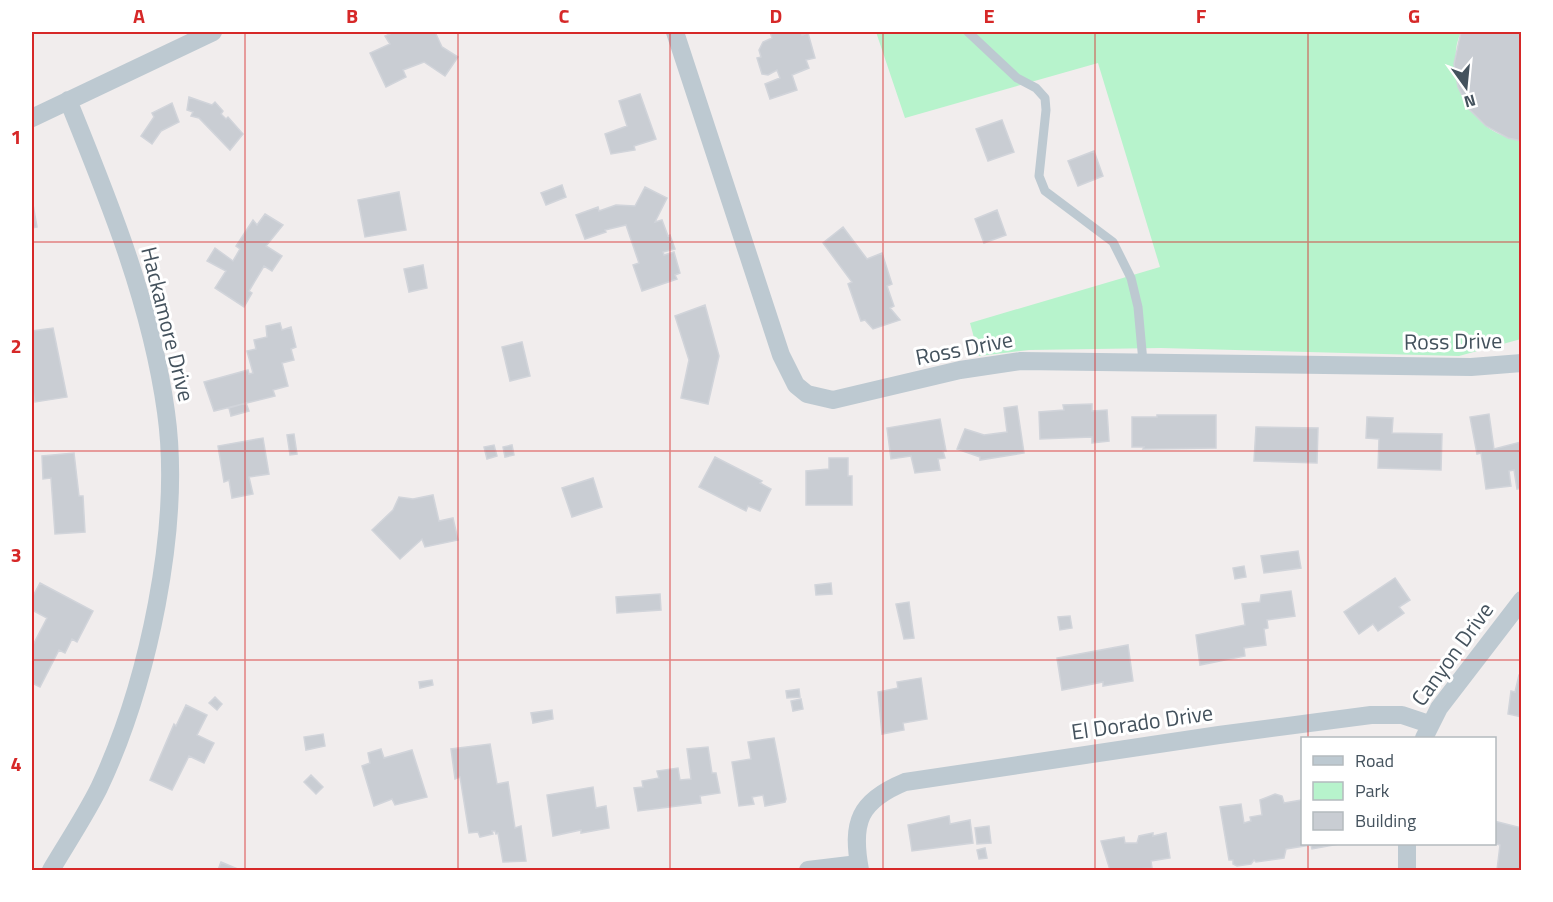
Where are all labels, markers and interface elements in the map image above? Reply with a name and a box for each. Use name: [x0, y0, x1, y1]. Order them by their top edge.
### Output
text: A: [133, 0, 145, 31]
text: B: [346, 0, 358, 31]
text: C: [559, 0, 570, 31]
text: D: [770, 0, 782, 31]
text: E: [983, 0, 995, 31]
text: F: [1196, 0, 1207, 31]
text: G: [1408, 0, 1420, 31]
north arrow: [1436, 57, 1496, 117]
text: N: [1461, 88, 1478, 115]
text: 1: [10, 121, 22, 152]
street label: Hackamore Drive: [132, 243, 204, 405]
street label: Ross Drive: [912, 322, 1016, 374]
street label: Ross Drive: [1404, 323, 1502, 359]
text: 2: [10, 330, 22, 361]
text: 3: [10, 539, 22, 570]
street label: Canyon Drive: [1403, 595, 1501, 713]
street label: El Dorado Drive: [1069, 695, 1215, 749]
legend: [1301, 737, 1496, 845]
text: Road: [1355, 747, 1394, 774]
text: 4: [10, 748, 22, 779]
text: Park: [1355, 777, 1390, 804]
text: Building: [1355, 807, 1416, 834]

